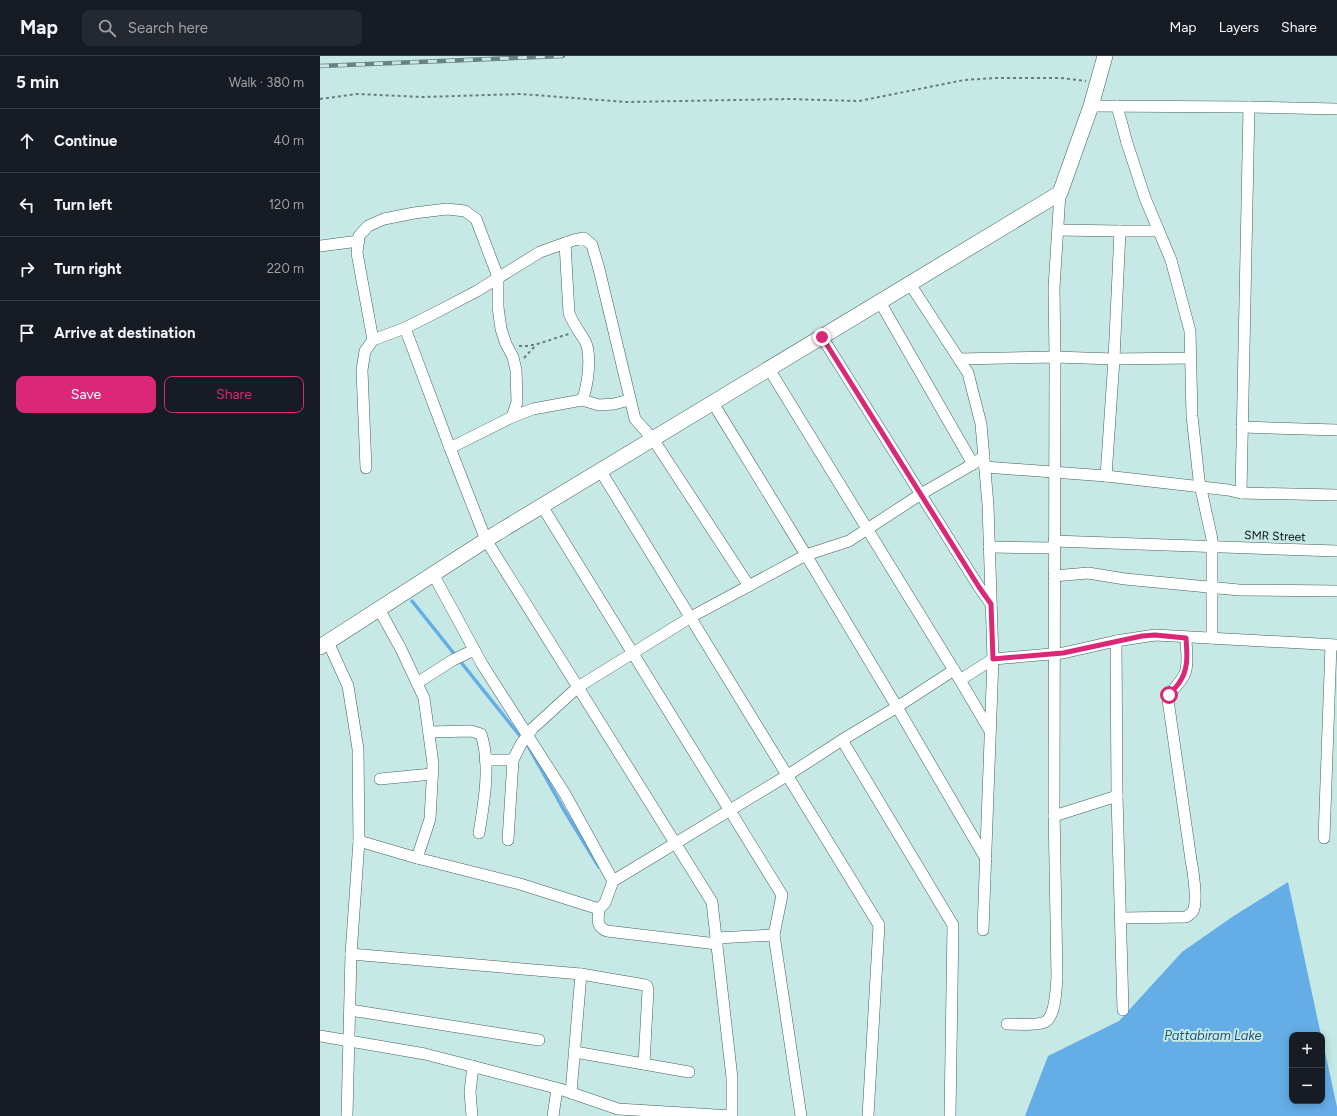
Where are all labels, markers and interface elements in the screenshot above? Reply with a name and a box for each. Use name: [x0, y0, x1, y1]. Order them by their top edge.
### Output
search box: [82, 10, 362, 46]
text: Map: [20, 16, 58, 39]
icon: search: [96, 17, 118, 39]
text: Search here: [128, 19, 208, 37]
text: Map: [1169, 19, 1197, 36]
text: Layers: [1219, 19, 1259, 36]
text: Share: [1281, 19, 1317, 36]
text: 5 min: [16, 72, 59, 92]
text: Walk · 380 m: [229, 75, 304, 90]
icon: ahead: [16, 130, 38, 152]
text: Continue: [54, 132, 117, 150]
text: 40 m: [273, 133, 304, 148]
icon: left: [16, 194, 38, 216]
text: Turn left: [54, 196, 112, 214]
text: 120 m: [269, 197, 304, 212]
icon: right: [16, 258, 38, 280]
text: Turn right: [54, 260, 122, 278]
text: 220 m: [267, 261, 304, 276]
icon: arrive: [16, 322, 38, 344]
text: Arrive at destination: [54, 324, 195, 342]
route end: [813, 328, 831, 346]
button: Save: [16, 376, 156, 413]
button: Share: [164, 376, 304, 413]
street label: SMR Street: [1244, 528, 1306, 544]
route start: [1160, 686, 1178, 704]
water label: Pattabiram Lake: [1164, 1028, 1262, 1043]
map controls: [1289, 1032, 1325, 1104]
button: +: [1289, 1032, 1325, 1068]
button: −: [1289, 1068, 1325, 1104]

